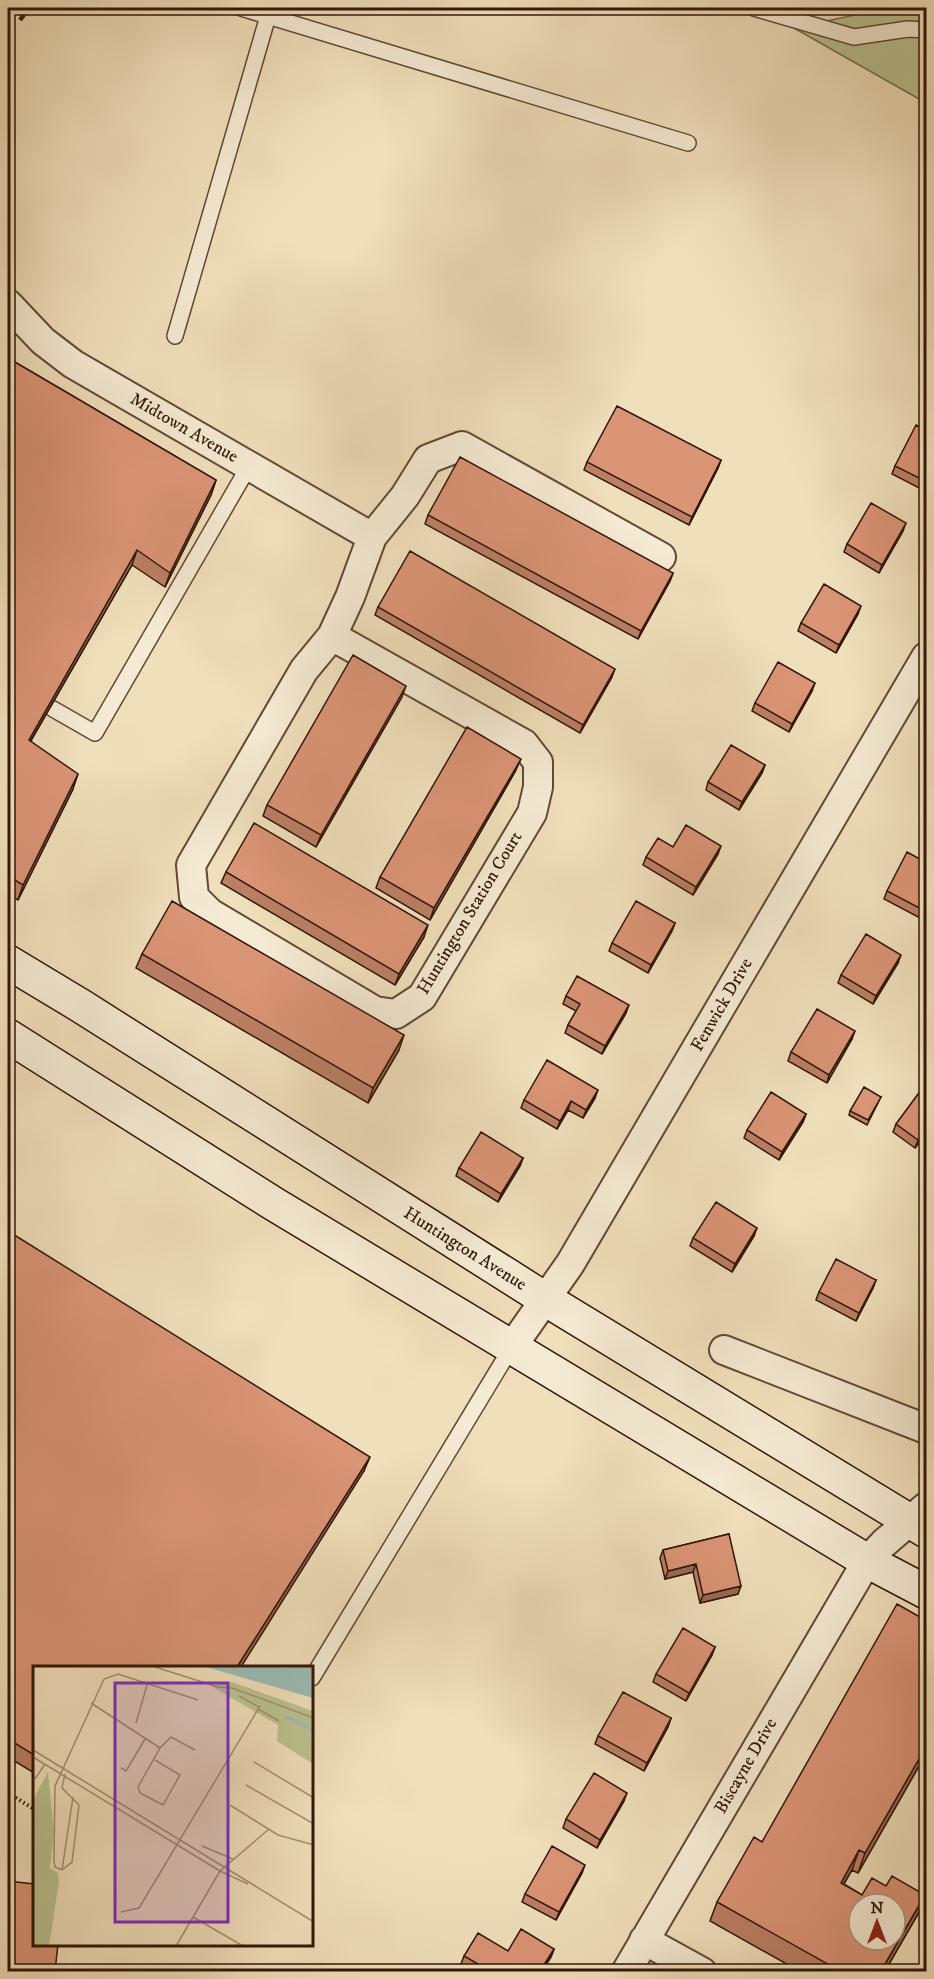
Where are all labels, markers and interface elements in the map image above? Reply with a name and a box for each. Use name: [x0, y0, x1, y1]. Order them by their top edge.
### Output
street label: Midtown Avenue: [126, 388, 242, 468]
street label: Huntington Station Court: [413, 827, 528, 999]
street label: Fenwick Drive: [686, 954, 758, 1056]
street label: Huntington Avenue: [399, 1202, 531, 1296]
inset map: [33, 1666, 314, 1946]
street label: Biscayne Drive: [710, 1714, 782, 1818]
north arrow: [847, 1892, 907, 1952]
text: N: [870, 1898, 884, 1918]

